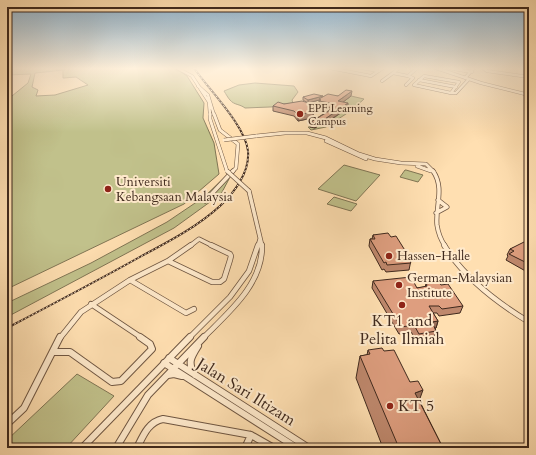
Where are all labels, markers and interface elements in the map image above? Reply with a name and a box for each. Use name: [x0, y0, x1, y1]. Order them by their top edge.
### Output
place label: EPF Learning Campus: [308, 101, 374, 129]
marker: EPF Learning Campus: [295, 109, 305, 119]
place label: Universiti Kebangsaan Malaysia: [116, 173, 233, 206]
marker: Universiti Kebangsaan Malaysia: [103, 184, 113, 194]
place label: Hassen-Halle: [397, 247, 470, 265]
marker: Hassen-Halle: [384, 251, 394, 261]
place label: German-Malaysian Institute: [407, 269, 513, 302]
marker: German-Malaysian Institute: [394, 280, 404, 290]
marker: KT1 and Pelita Ilmiah: [397, 300, 407, 310]
place label: KT1 and Pelita Ilmiah: [360, 310, 445, 350]
street label: Jalan Sari Iltizam: [191, 352, 300, 432]
place label: KT 5: [398, 395, 434, 417]
marker: KT 5: [385, 401, 395, 411]

